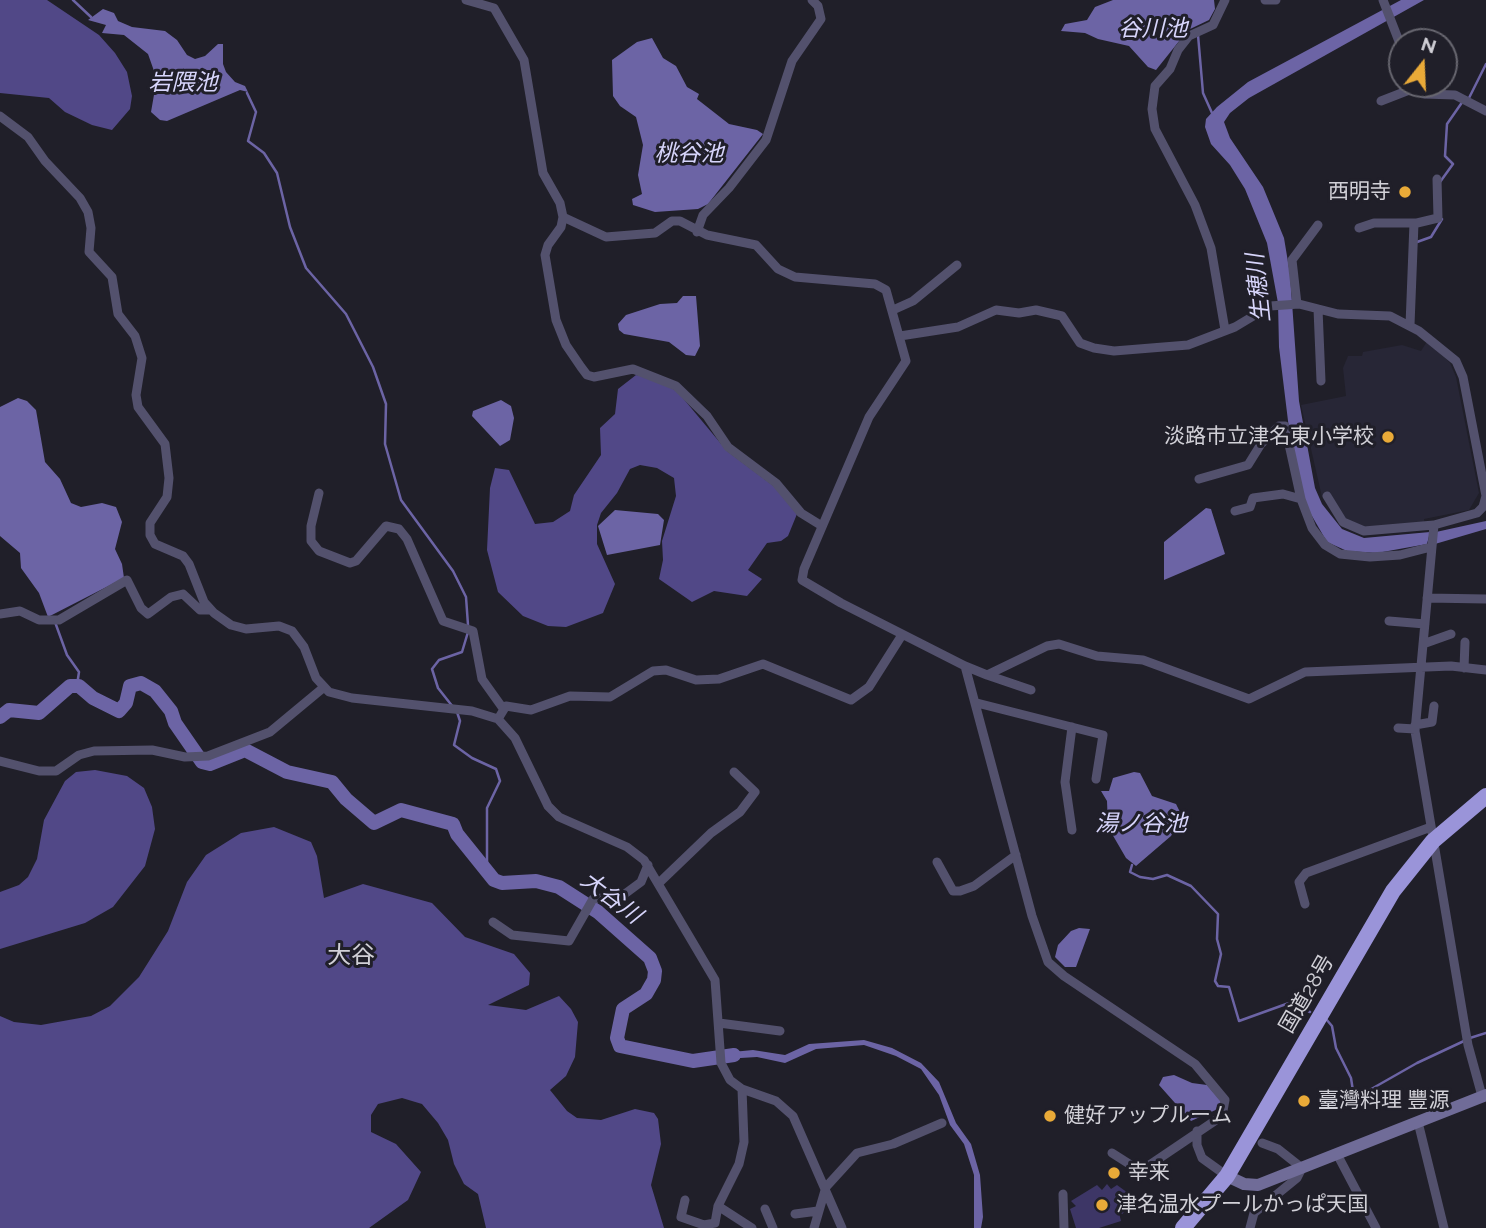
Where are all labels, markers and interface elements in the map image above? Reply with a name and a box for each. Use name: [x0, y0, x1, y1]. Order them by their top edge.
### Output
water label: 谷川池: [1119, 15, 1187, 43]
north arrow: [1388, 28, 1458, 98]
text: N: [1419, 32, 1439, 58]
water label: 岩隈池: [149, 69, 217, 97]
water label: 桃谷池: [655, 140, 723, 168]
place label: 西明寺: [1328, 179, 1391, 205]
marker: 西明寺: [1397, 184, 1413, 200]
water label: 生穂川: [1242, 252, 1276, 324]
place label: 淡路市立津名東小学校: [1164, 424, 1374, 450]
marker: 淡路市立津名東小学校: [1380, 429, 1396, 445]
water label: 湯ノ谷池: [1095, 810, 1187, 838]
water label: 大谷川: [575, 866, 647, 930]
district label: 大谷: [327, 942, 375, 970]
street label: 国道28号: [1274, 950, 1340, 1038]
place label: 臺灣料理 豐源: [1318, 1088, 1449, 1114]
marker: 臺灣料理 豐源: [1296, 1093, 1312, 1109]
place label: 健好アップルーム: [1064, 1103, 1232, 1129]
marker: 健好アップルーム: [1042, 1108, 1058, 1124]
place label: 幸来: [1128, 1160, 1170, 1186]
marker: 幸来: [1106, 1165, 1122, 1181]
place label: 津名温水プールかっぱ天国: [1116, 1192, 1368, 1218]
marker: 津名温水プールかっぱ天国: [1094, 1197, 1110, 1213]

